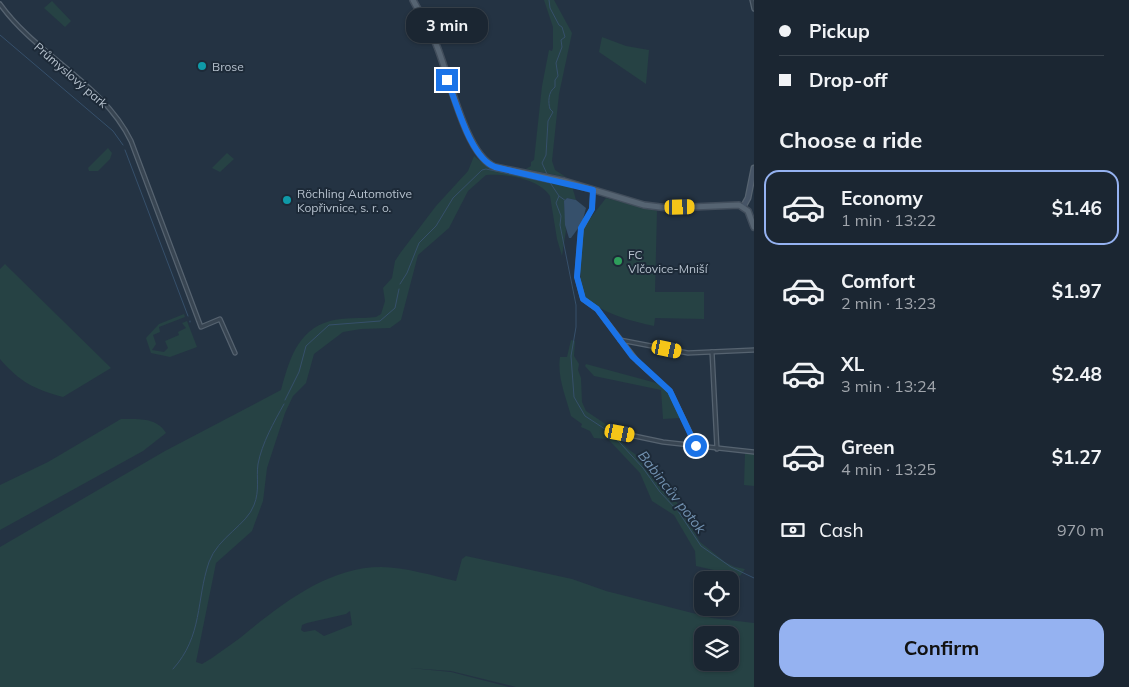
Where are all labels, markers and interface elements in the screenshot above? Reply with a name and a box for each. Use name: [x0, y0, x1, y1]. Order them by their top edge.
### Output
callout: 3 min: [406, 8, 488, 42]
text: 3 min: [426, 15, 468, 35]
text: Pickup: [809, 19, 870, 43]
street label: Průmyslový park: [31, 39, 111, 111]
place label: Brose: [212, 59, 244, 74]
marker: Brose: [196, 60, 208, 72]
text: Drop-off: [809, 68, 887, 92]
route end: [436, 69, 458, 91]
text: Choose a ride: [779, 126, 922, 154]
icon: car: [781, 185, 826, 230]
place label: Röchling Automotive Kopřivnice, s. r. o.: [297, 186, 412, 215]
text: Economy: [841, 186, 923, 210]
marker: Röchling Automotive Kopřivnice, s. r. o.: [281, 194, 293, 206]
text: $1.46: [1052, 196, 1102, 220]
car: [664, 199, 695, 215]
text: 1 min · 13:22: [841, 210, 936, 230]
place label: FC Vlčovice-Mniší: [628, 247, 709, 276]
marker: FC Vlčovice-Mniší: [612, 255, 624, 267]
icon: car: [781, 268, 826, 313]
text: Comfort: [841, 269, 915, 293]
text: $1.97: [1052, 279, 1102, 303]
text: 2 min · 13:23: [841, 293, 936, 313]
car: [650, 339, 683, 359]
icon: car: [781, 351, 826, 396]
text: XL: [841, 352, 864, 376]
text: $2.48: [1052, 362, 1102, 386]
text: 3 min · 13:24: [841, 376, 936, 396]
car: [603, 423, 636, 443]
icon: car: [781, 434, 826, 479]
route start: [685, 435, 707, 457]
text: Green: [841, 435, 895, 459]
text: $1.27: [1052, 445, 1102, 469]
water label: Babincův potok: [634, 447, 710, 538]
text: 4 min · 13:25: [841, 459, 936, 479]
icon: cash: [779, 516, 807, 544]
text: Cash: [819, 518, 864, 542]
text: 970 m: [1057, 520, 1104, 540]
map controls: [694, 571, 739, 671]
button: locate: [694, 571, 739, 616]
button: Confirm: [779, 619, 1104, 677]
button: layers: [694, 626, 739, 671]

